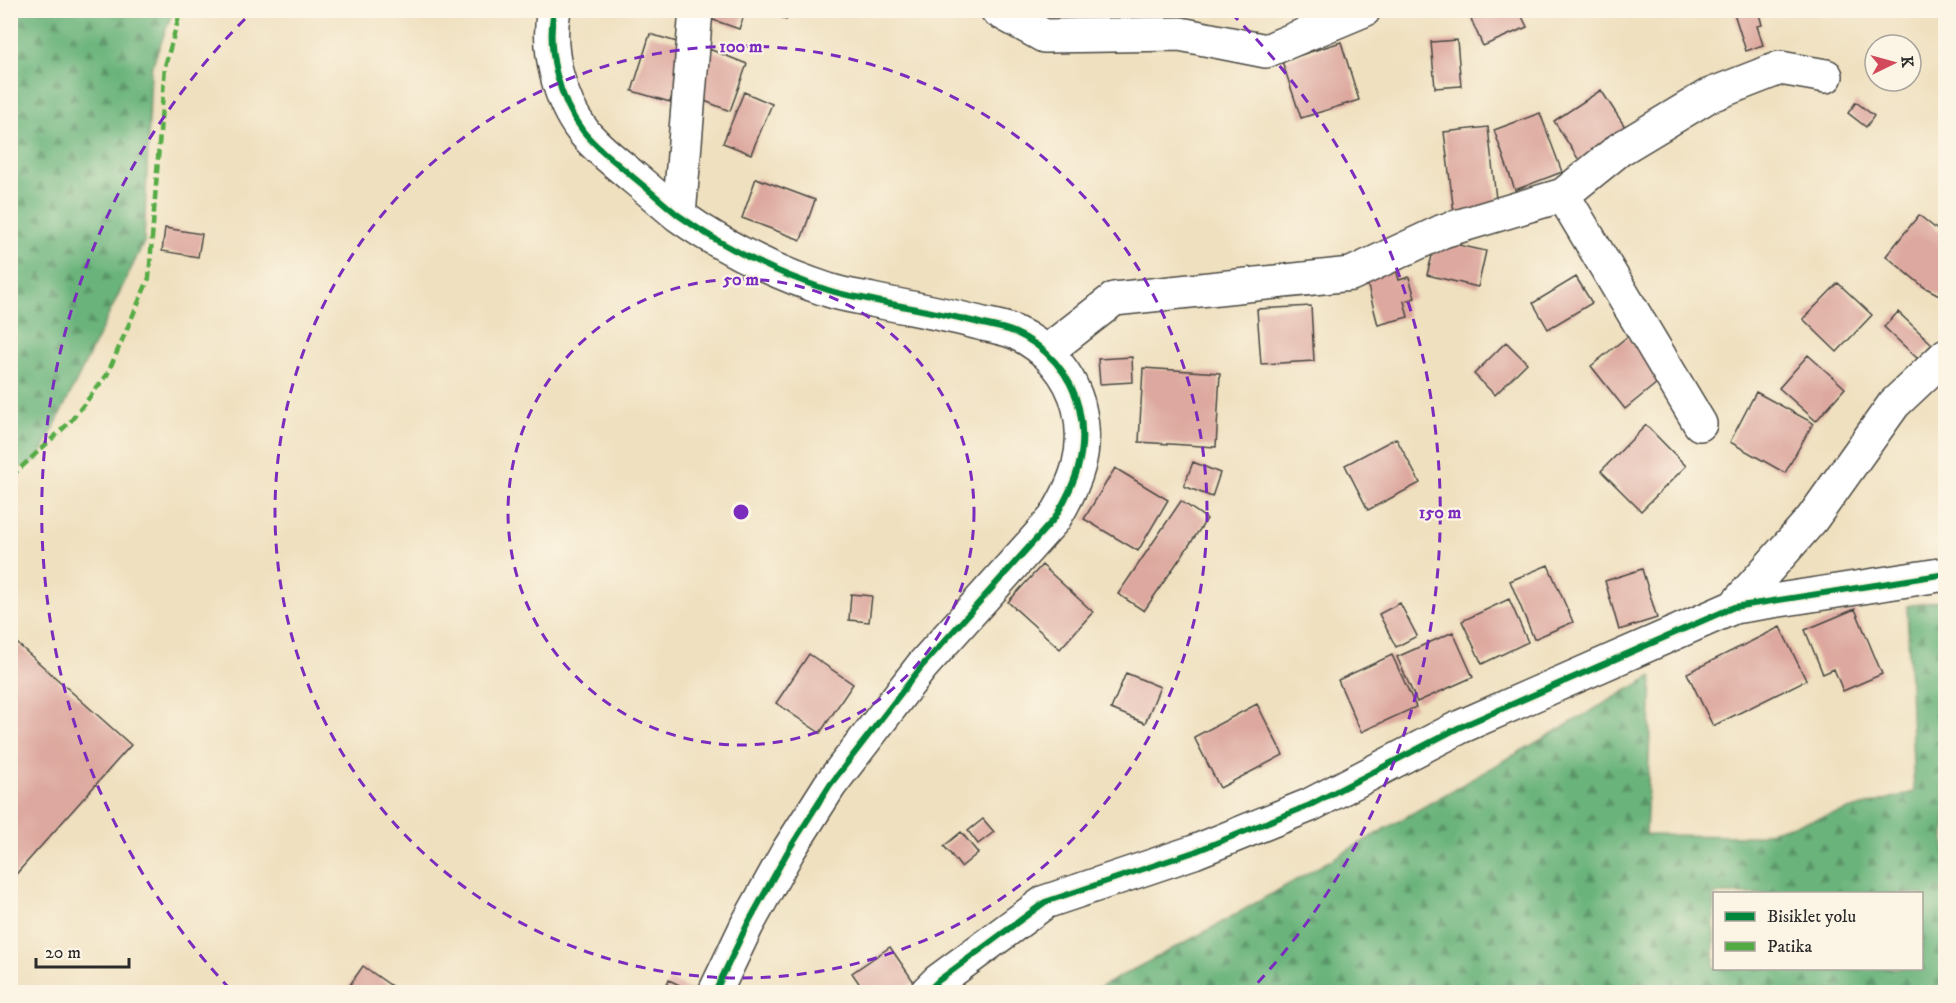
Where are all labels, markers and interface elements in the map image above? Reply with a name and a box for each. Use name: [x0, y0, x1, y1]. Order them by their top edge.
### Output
north arrow: [1863, 33, 1923, 93]
text: 100 m: [719, 36, 763, 58]
text: K: [1896, 55, 1917, 69]
text: 50 m: [722, 269, 759, 291]
centre of rings: [731, 502, 751, 522]
text: 150 m: [1419, 502, 1462, 524]
legend: [1713, 892, 1923, 970]
text: Bisiklet yolu: [1767, 906, 1856, 928]
scale bar: [36, 931, 129, 969]
text: Patika: [1767, 936, 1812, 958]
text: 20 m: [45, 942, 81, 964]

